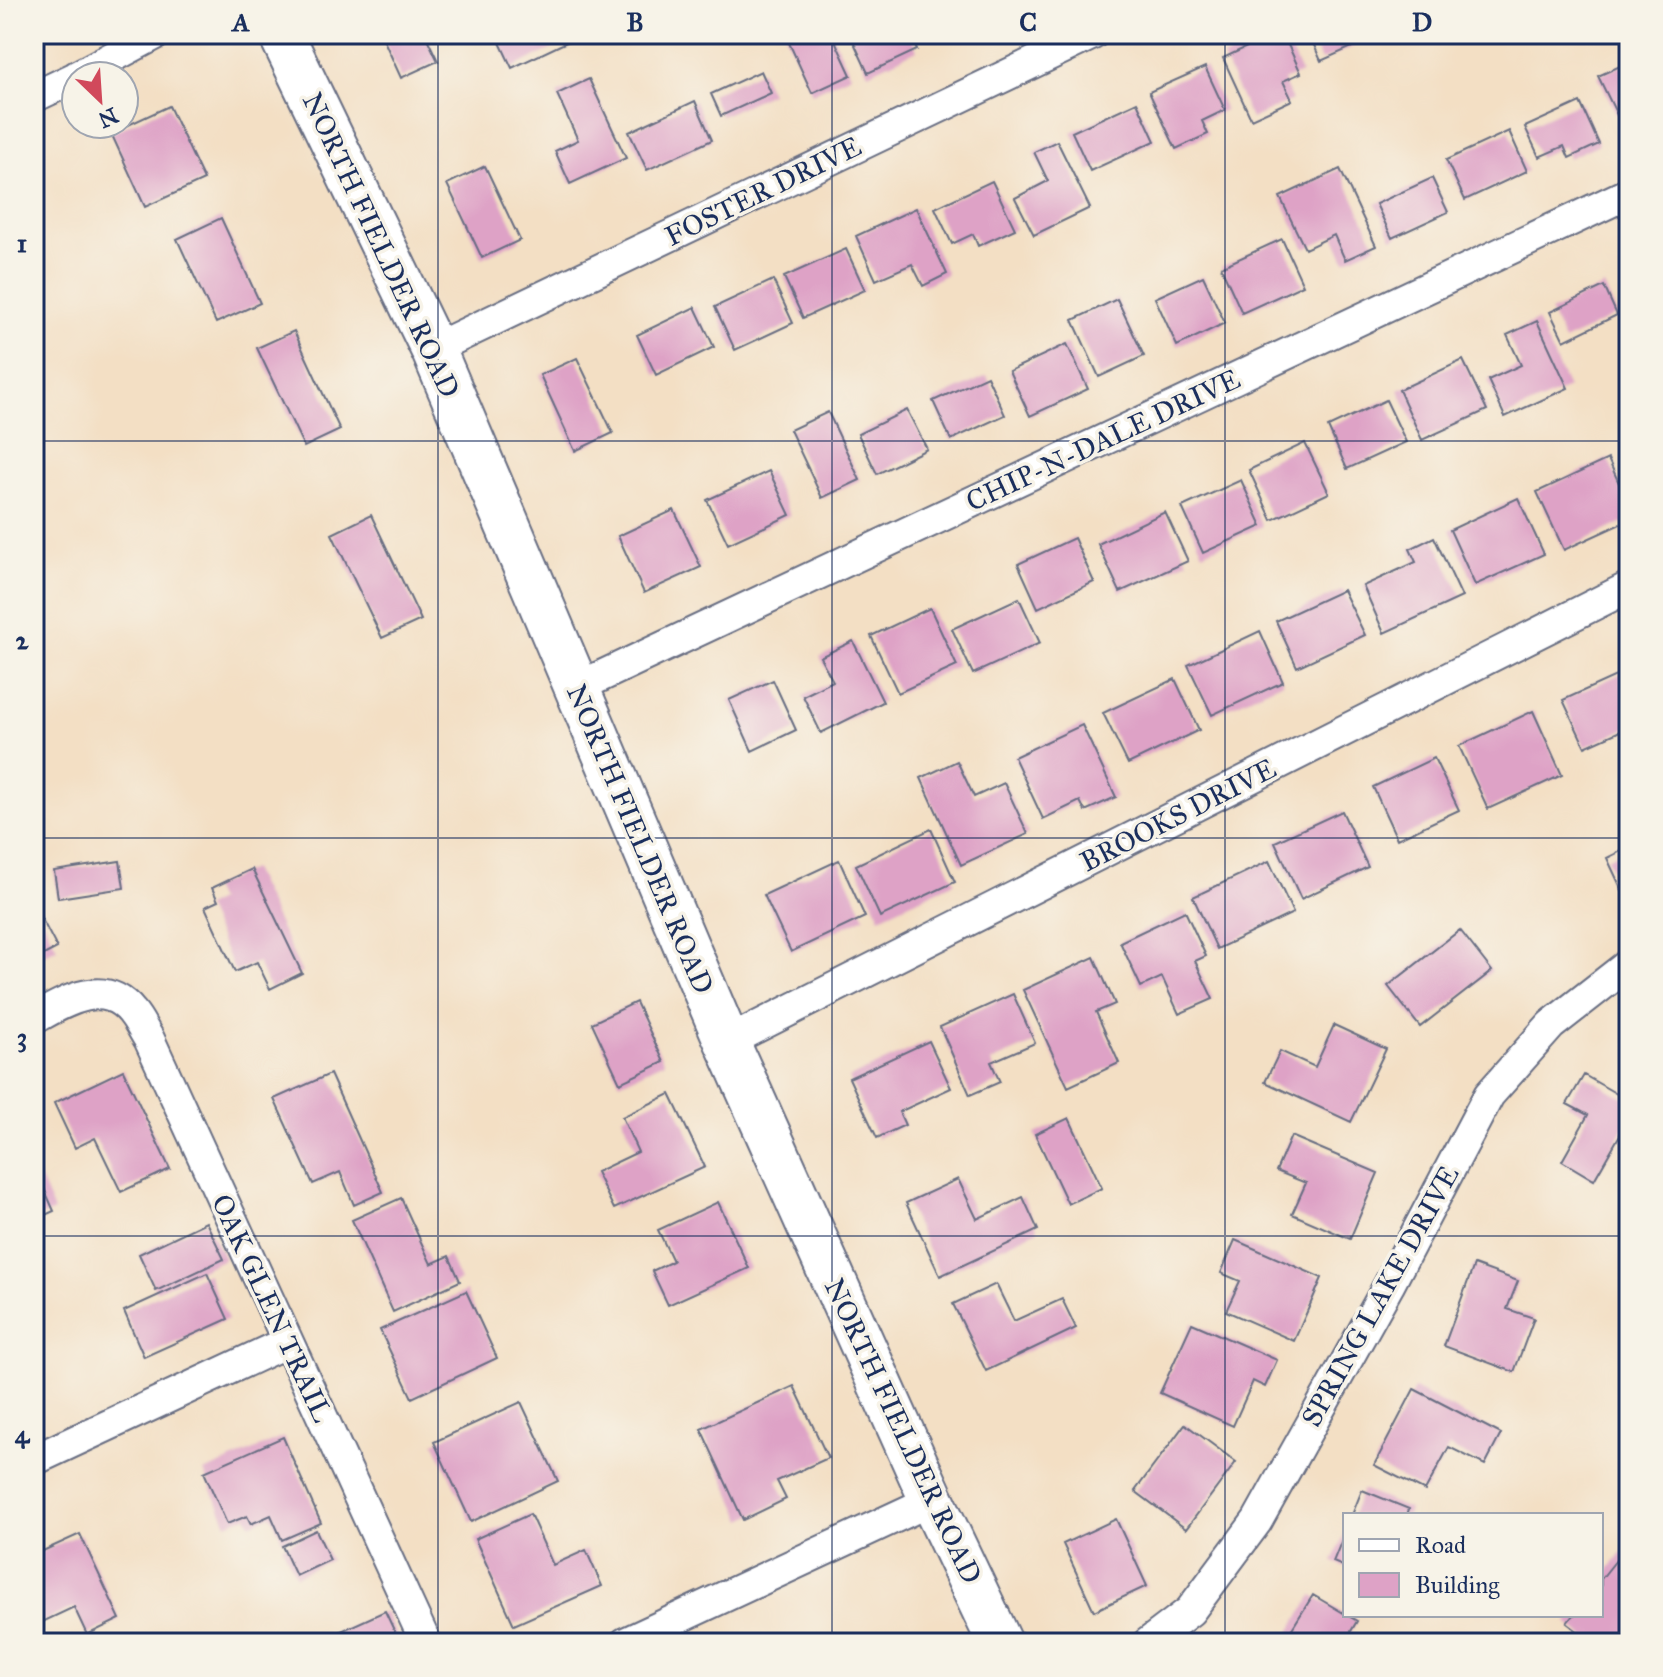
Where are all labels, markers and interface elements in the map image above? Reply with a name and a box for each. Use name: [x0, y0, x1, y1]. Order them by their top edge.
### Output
text: A: [230, 6, 250, 38]
text: B: [626, 6, 644, 38]
text: C: [1019, 6, 1037, 38]
text: D: [1412, 6, 1432, 38]
north arrow: [60, 60, 140, 140]
street label: NORTH FIELDER ROAD: [295, 87, 467, 403]
text: N: [94, 101, 122, 134]
street label: FOSTER DRIVE: [659, 128, 867, 254]
text: 1: [17, 227, 27, 259]
street label: CHIP-N-DALE DRIVE: [960, 361, 1246, 519]
text: 2: [16, 624, 30, 656]
street label: NORTH FIELDER ROAD: [559, 679, 721, 999]
street label: BROOKS DRIVE: [1074, 751, 1282, 879]
text: 3: [17, 1021, 27, 1053]
street label: SPRING LAKE DRIVE: [1294, 1159, 1466, 1433]
street label: OAK GLEN TRAIL: [204, 1189, 340, 1428]
street label: NORTH FIELDER ROAD: [817, 1273, 989, 1589]
text: 4: [15, 1418, 31, 1450]
legend: [1343, 1513, 1603, 1617]
text: Road: [1415, 1530, 1466, 1560]
text: Building: [1415, 1570, 1500, 1600]

